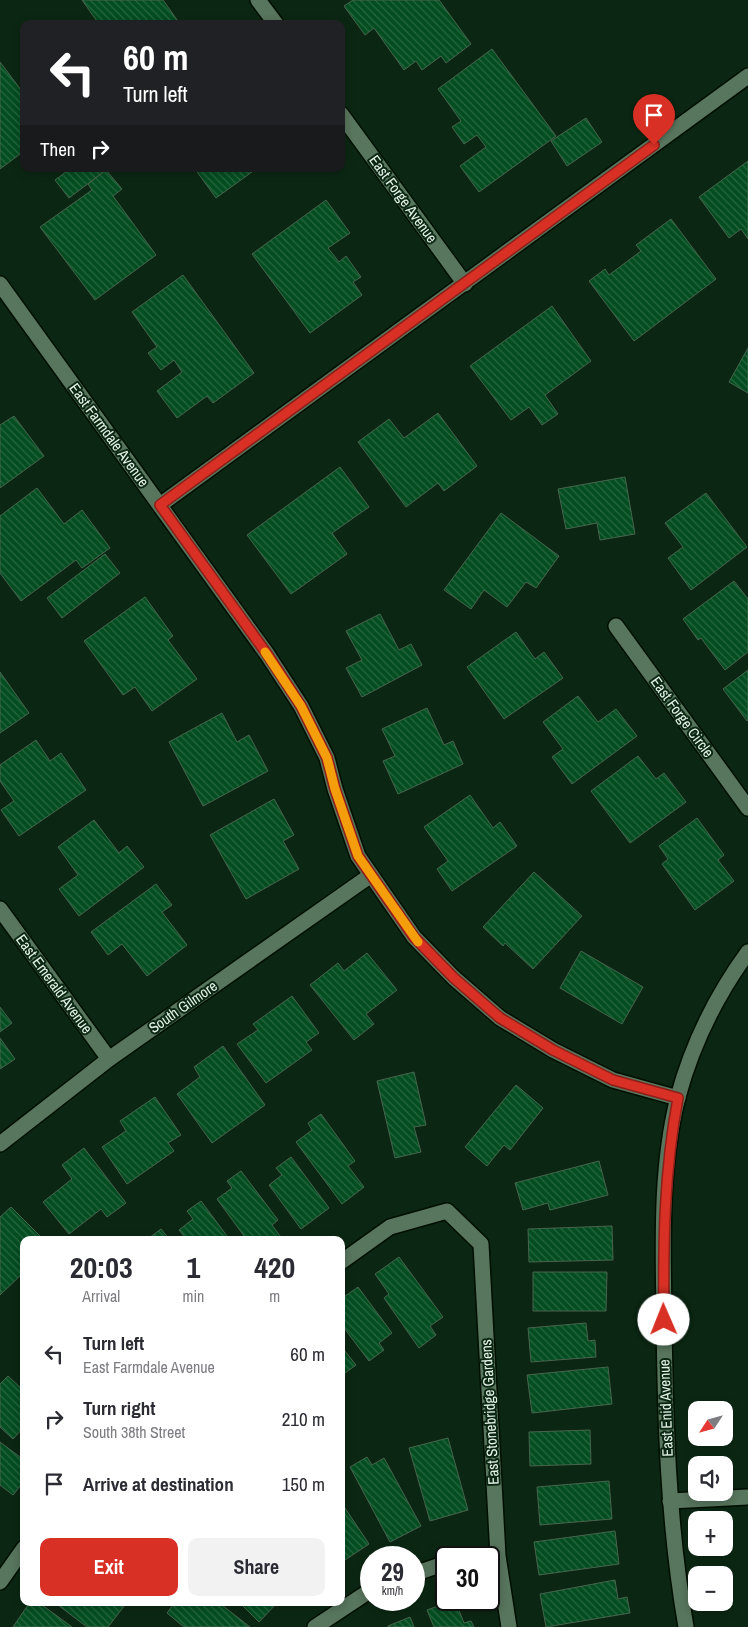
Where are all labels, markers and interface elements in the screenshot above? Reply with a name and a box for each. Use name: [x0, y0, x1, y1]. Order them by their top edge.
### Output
text: 60 m: [123, 34, 188, 81]
icon: left: [40, 40, 105, 105]
text: Turn left: [123, 79, 188, 109]
pin: [633, 94, 675, 145]
icon: arrive: [640, 101, 668, 129]
icon: right: [86, 135, 114, 163]
text: Then: [40, 136, 76, 162]
street label: East Forge Avenue: [364, 151, 443, 247]
street label: East Farmdale Avenue: [65, 379, 154, 491]
street label: East Forge Circle: [646, 672, 719, 761]
street label: East Emerald Avenue: [11, 930, 98, 1038]
street label: South Gilmore: [144, 975, 221, 1038]
text: 20:03: [70, 1247, 133, 1287]
text: 1: [187, 1247, 200, 1287]
text: 420: [254, 1247, 295, 1287]
text: Arrival: [82, 1285, 120, 1307]
text: min: [182, 1285, 204, 1307]
text: m: [269, 1285, 280, 1307]
position arrow: [637, 1293, 689, 1345]
text: Turn left: [83, 1330, 144, 1356]
street label: East Stonebridge Gardens: [475, 1339, 504, 1485]
icon: left: [40, 1340, 68, 1368]
text: 60 m: [290, 1341, 325, 1367]
text: East Farmdale Avenue: [83, 1356, 215, 1378]
street label: East Enid Avenue: [653, 1359, 678, 1457]
text: Turn right: [83, 1395, 155, 1421]
north arrow: [688, 1401, 732, 1446]
map controls: [688, 1401, 733, 1611]
icon: right: [40, 1405, 68, 1433]
text: 210 m: [282, 1406, 325, 1432]
text: South 38th Street: [83, 1421, 185, 1443]
button: sound: [688, 1456, 733, 1501]
icon: arrive: [40, 1470, 68, 1498]
text: Arrive at destination: [83, 1471, 234, 1497]
text: 150 m: [282, 1471, 325, 1497]
button: +: [688, 1511, 733, 1556]
button: Exit: [40, 1538, 178, 1596]
button: Share: [188, 1538, 325, 1596]
speed limit sign: 30: [435, 1546, 500, 1611]
text: 29: [381, 1555, 404, 1589]
button: −: [688, 1566, 733, 1611]
text: km/h: [382, 1583, 403, 1599]

